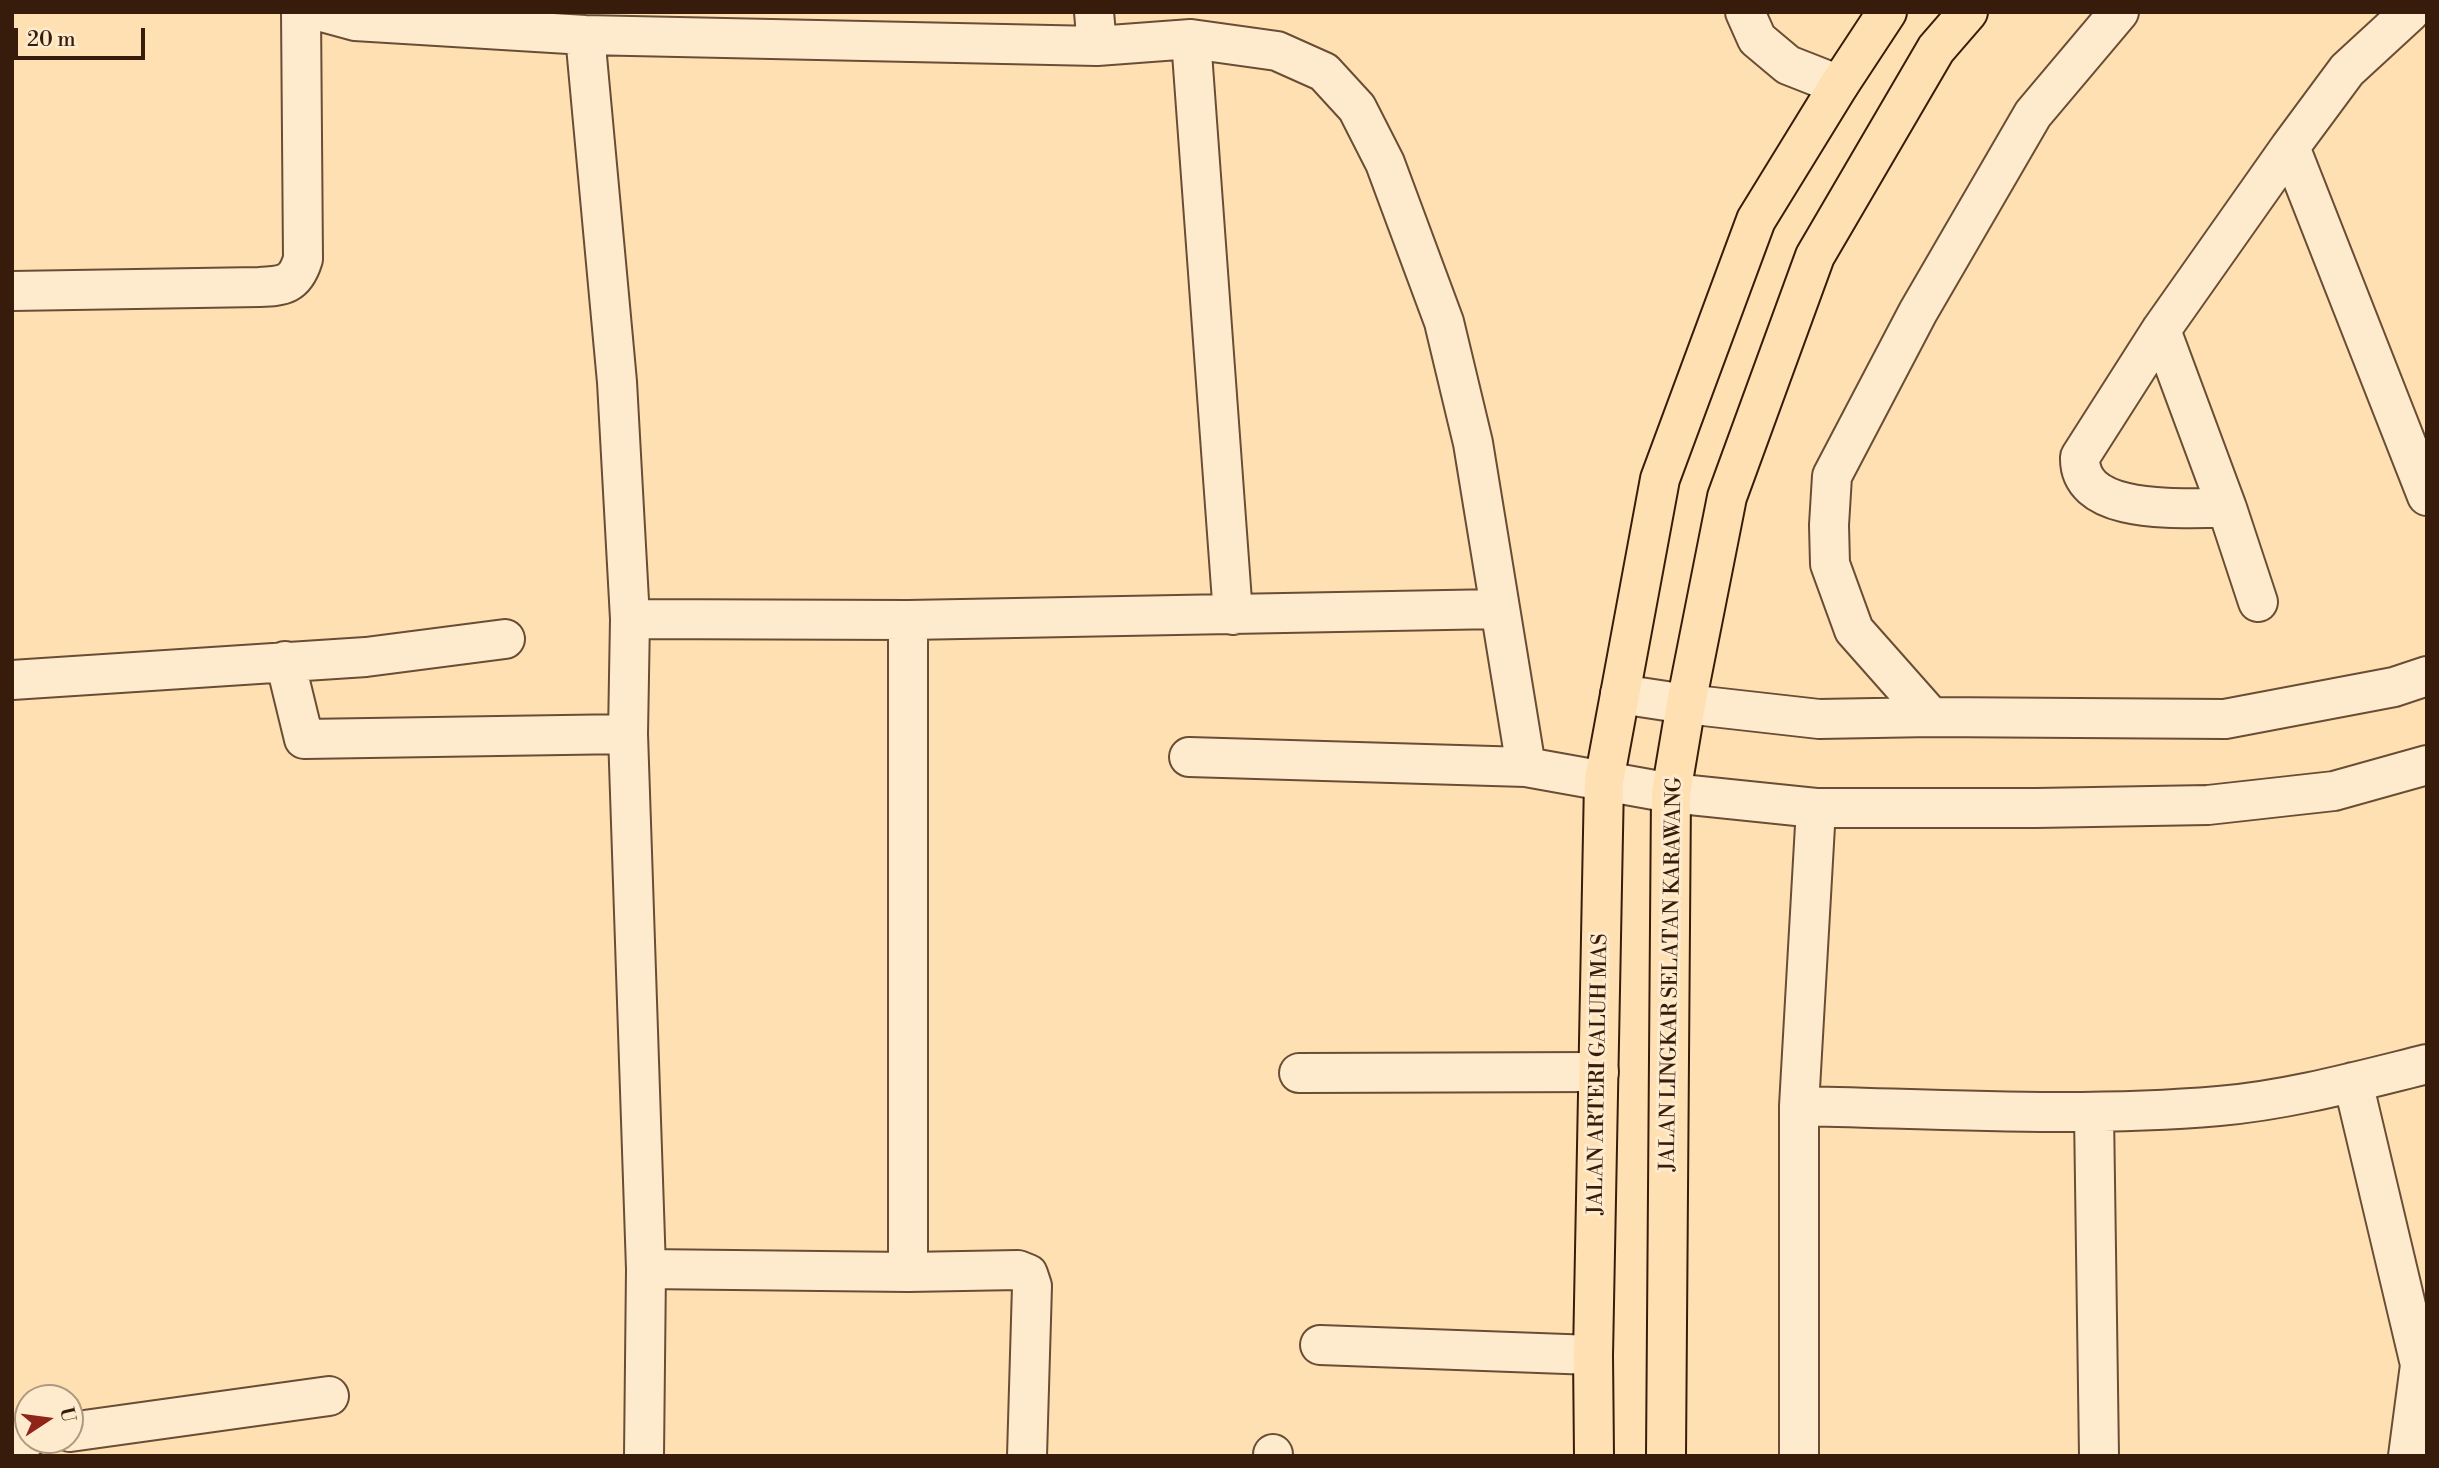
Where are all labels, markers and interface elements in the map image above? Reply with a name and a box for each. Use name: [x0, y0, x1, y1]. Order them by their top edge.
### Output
scale bar: [18, 14, 149, 58]
text: 20 m: [27, 27, 76, 53]
street label: JALAN LINGKAR SELATAN KARAWANG: [1656, 777, 1688, 1171]
street label: JALAN ARTERI GALUH MAS: [1584, 933, 1614, 1215]
north arrow: [14, 1384, 84, 1454]
text: U: [54, 1405, 81, 1425]

